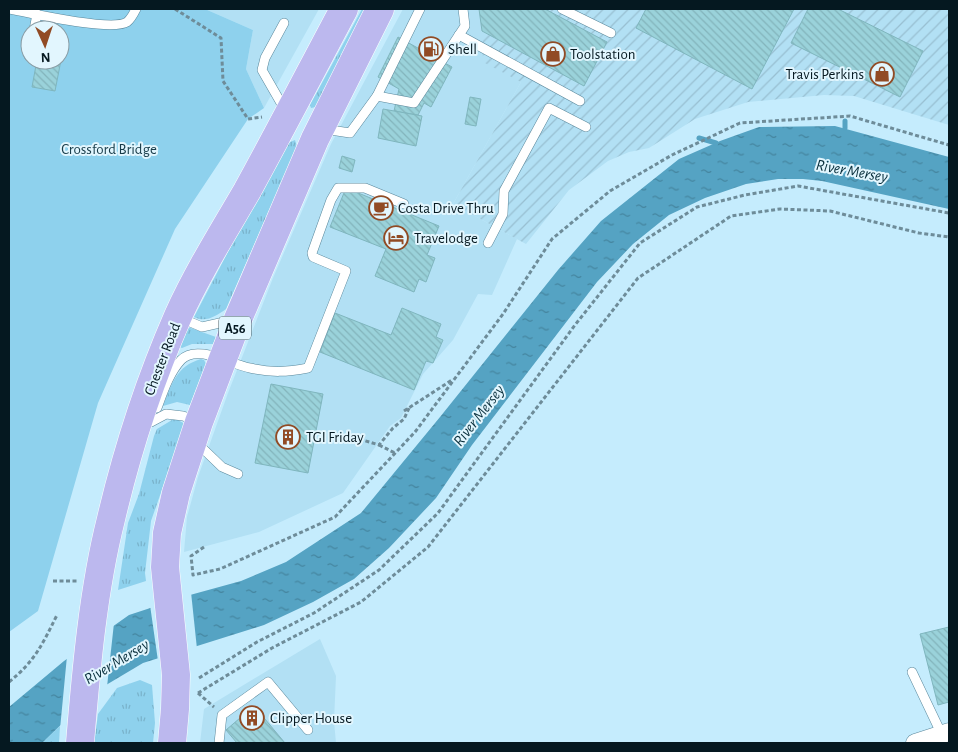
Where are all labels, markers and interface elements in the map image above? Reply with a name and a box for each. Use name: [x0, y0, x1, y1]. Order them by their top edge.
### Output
north arrow: [20, 20, 70, 70]
fuel station icon: Shell: [418, 36, 444, 62]
shop icon: Toolstation: [540, 41, 566, 67]
place label: Shell: [448, 42, 477, 57]
place label: Toolstation: [570, 47, 635, 62]
text: N: [40, 50, 51, 64]
shop icon: Travis Perkins: [869, 61, 895, 87]
place label: Travis Perkins: [785, 67, 864, 82]
park label: Crossford Bridge: [61, 142, 157, 157]
water label: River Mersey: [815, 157, 889, 185]
cafe icon: Costa Drive Thru: [368, 195, 394, 221]
place label: Costa Drive Thru: [398, 201, 494, 216]
hotel icon: Travelodge: [383, 225, 409, 251]
place label: Travelodge: [414, 231, 478, 246]
road number: A56: [219, 316, 251, 339]
street label: Chester Road: [142, 320, 183, 398]
water label: River Mersey: [450, 382, 508, 449]
building icon: TGI Friday: [275, 424, 301, 450]
place label: TGI Friday: [306, 430, 364, 445]
water label: River Mersey: [81, 636, 152, 687]
building icon: Clipper House: [239, 705, 265, 731]
place label: Clipper House: [270, 711, 352, 726]

